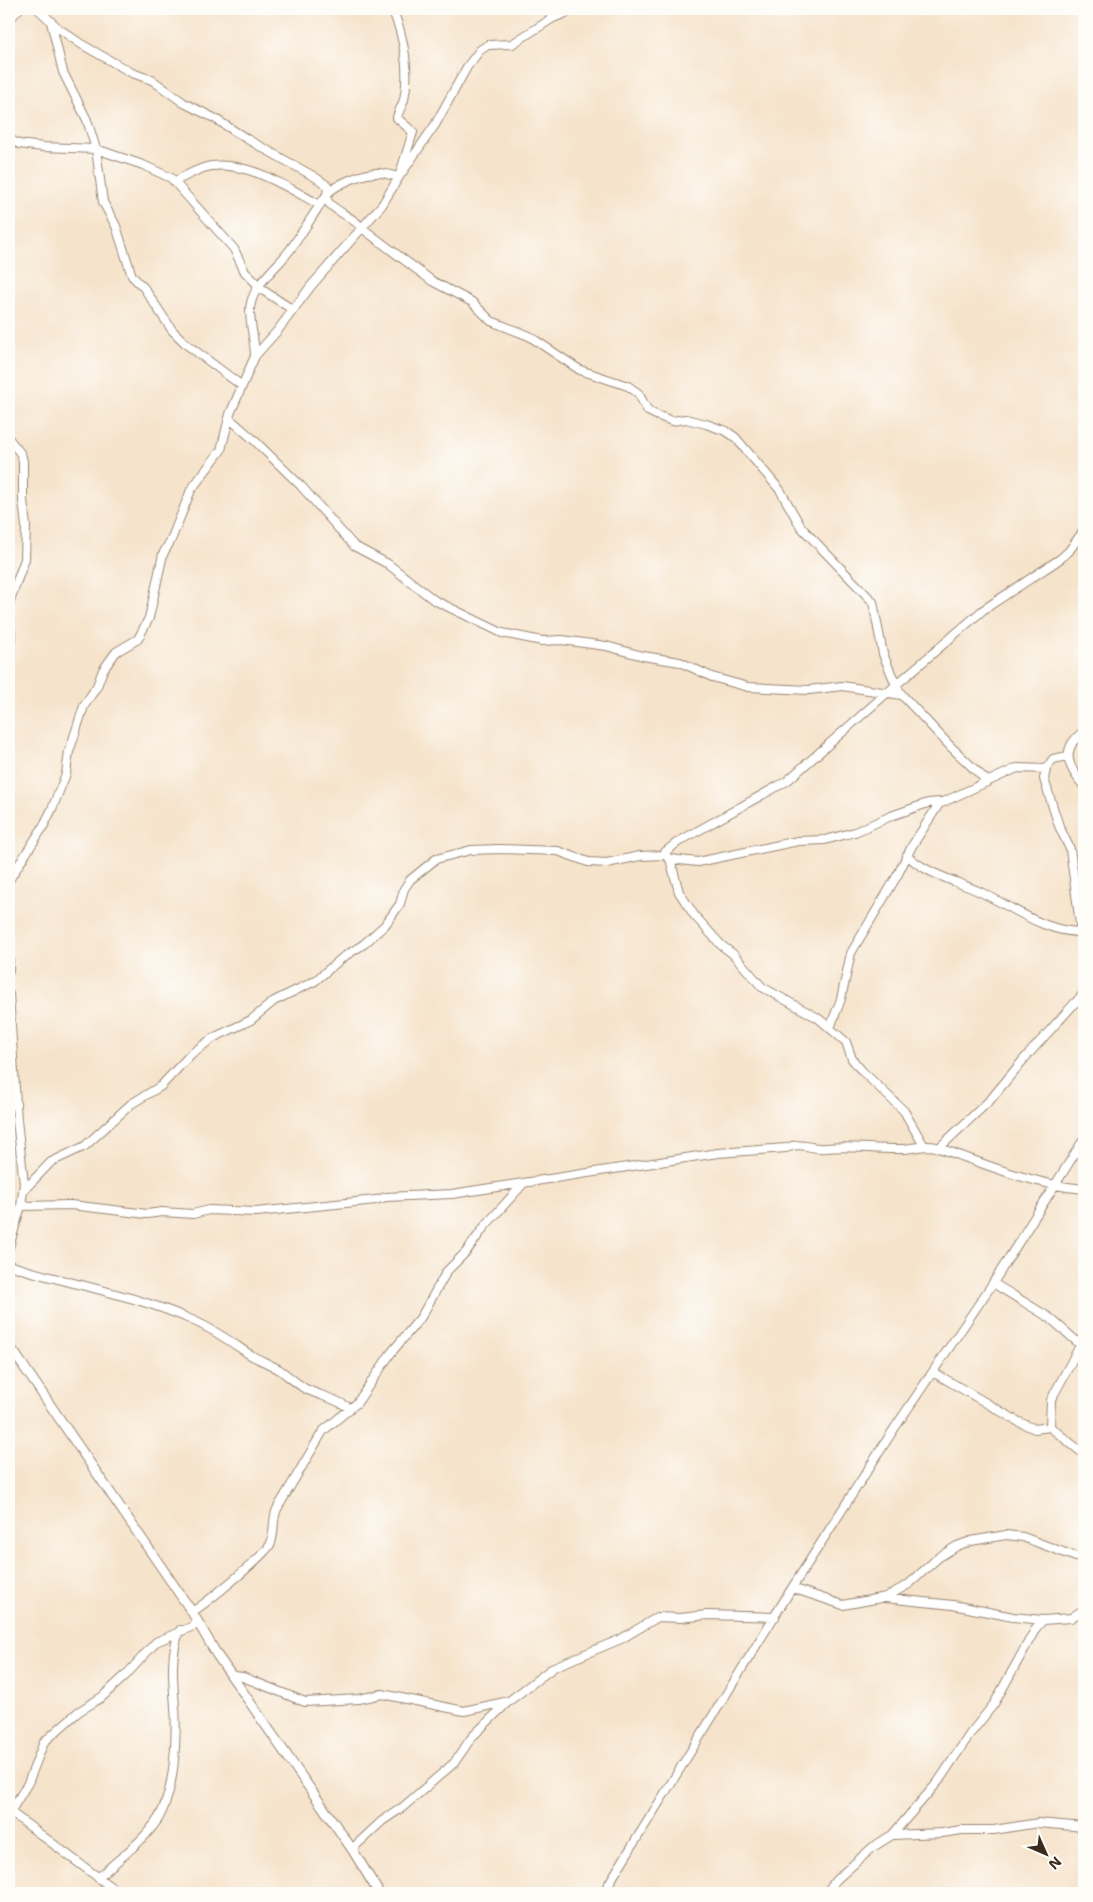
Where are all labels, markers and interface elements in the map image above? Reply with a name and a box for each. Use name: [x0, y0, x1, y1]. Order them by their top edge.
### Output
north arrow: [1020, 1830, 1070, 1880]
text: N: [1045, 1853, 1065, 1873]

